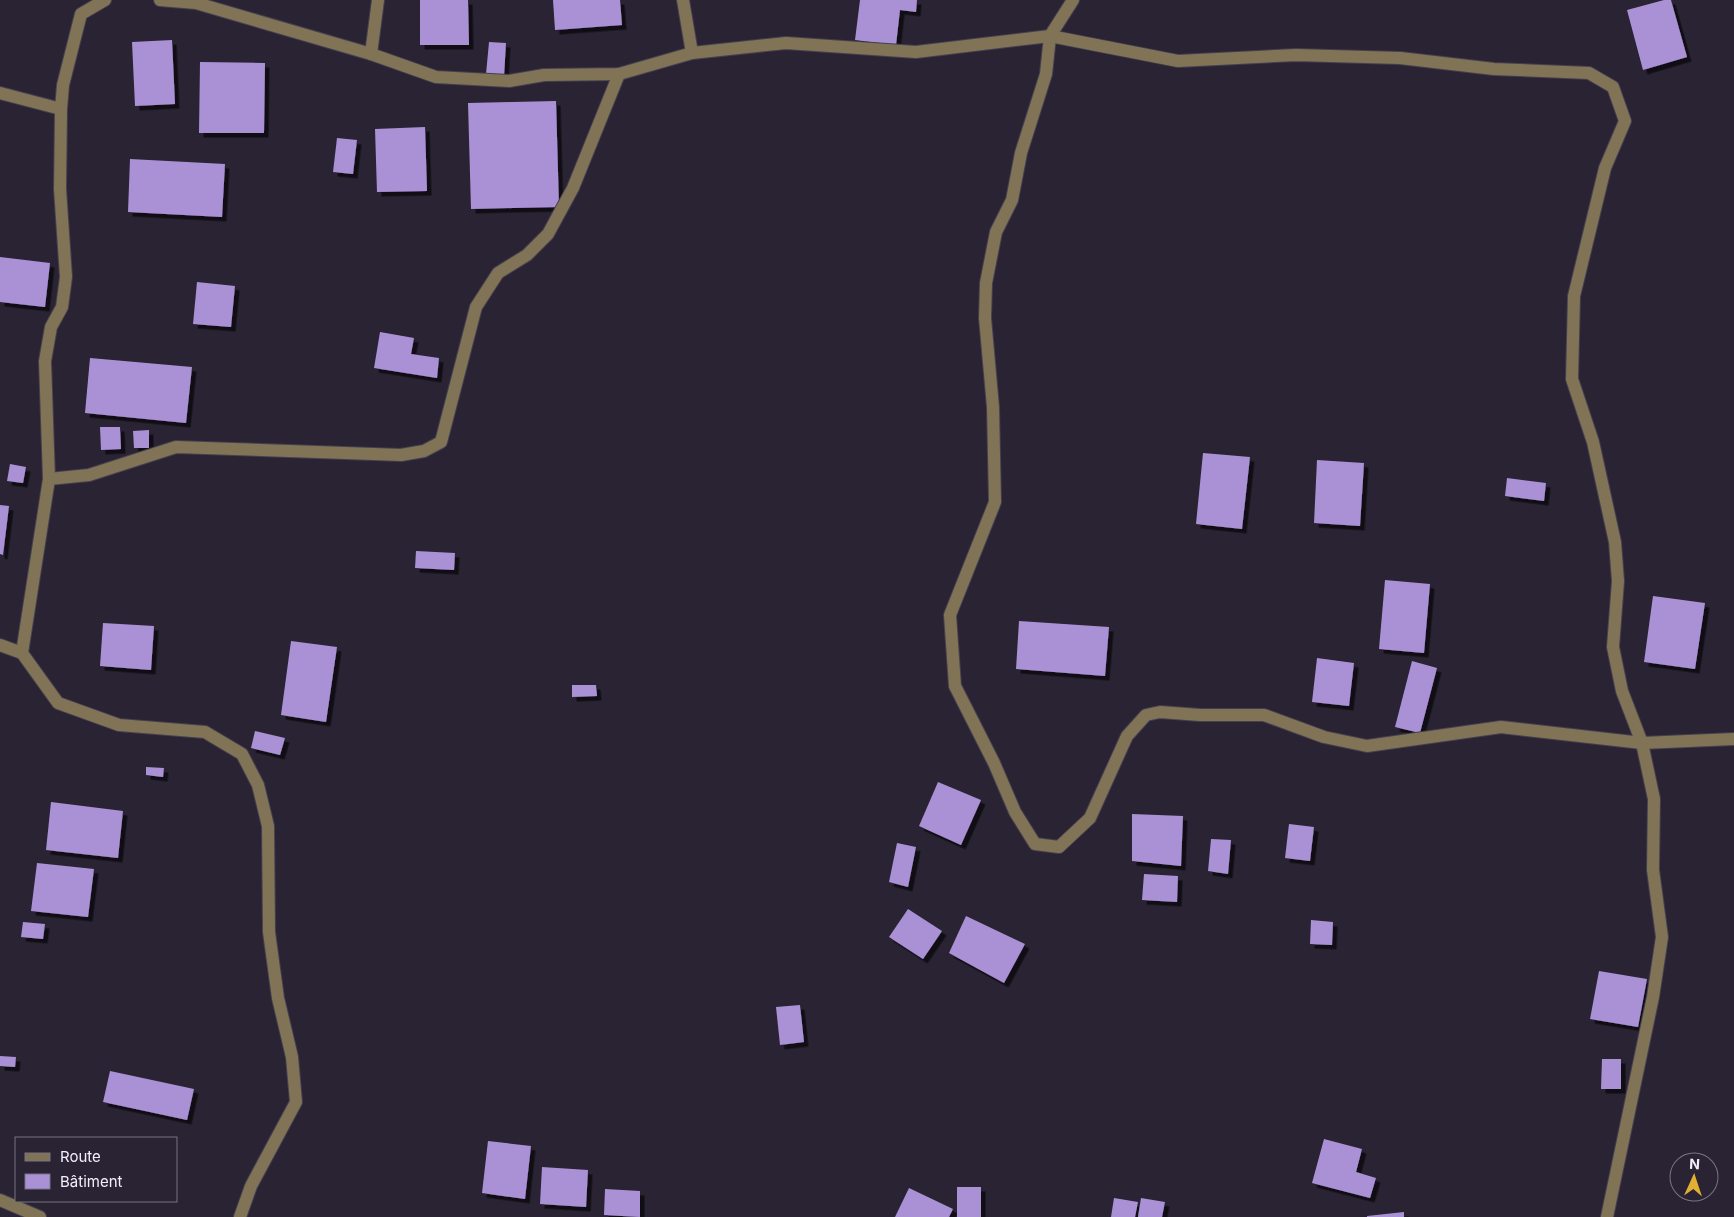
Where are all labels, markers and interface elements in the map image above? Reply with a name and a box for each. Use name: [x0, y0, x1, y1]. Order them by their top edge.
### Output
legend: [15, 1137, 178, 1202]
text: Route: [60, 1147, 101, 1166]
north arrow: [1669, 1152, 1719, 1202]
text: N: [1689, 1155, 1700, 1172]
text: Bâtiment: [60, 1172, 123, 1191]

